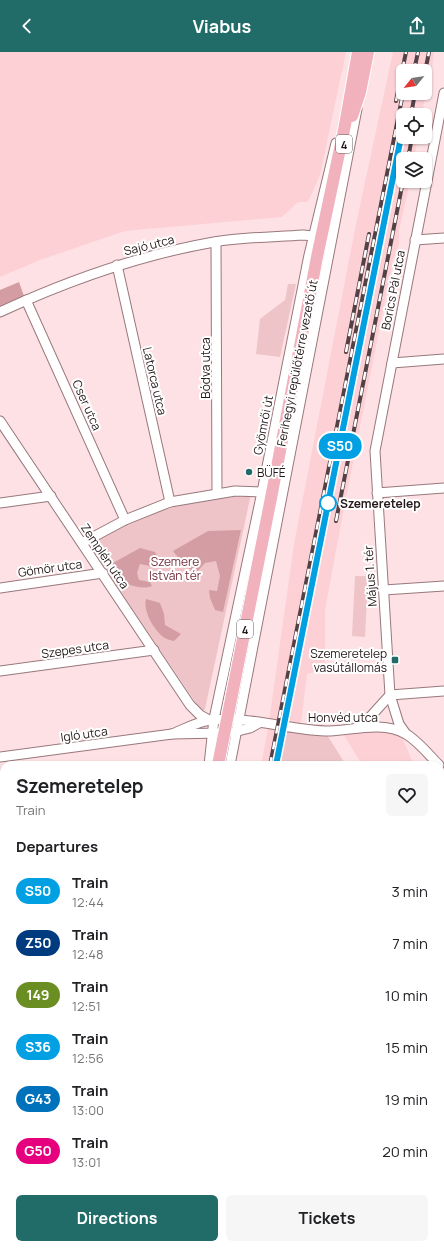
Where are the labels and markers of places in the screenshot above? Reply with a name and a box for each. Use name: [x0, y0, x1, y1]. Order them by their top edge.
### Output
place label: BÜFÉ: [257, 464, 286, 481]
marker: BÜFÉ: [244, 467, 254, 477]
marker: Szemeretelep: [319, 494, 337, 512]
place label: Szemeretelep: [340, 495, 421, 512]
place label: Szemeretelep vasútállomás: [310, 645, 387, 676]
marker: Szemeretelep vasútállomás: [390, 655, 400, 665]

